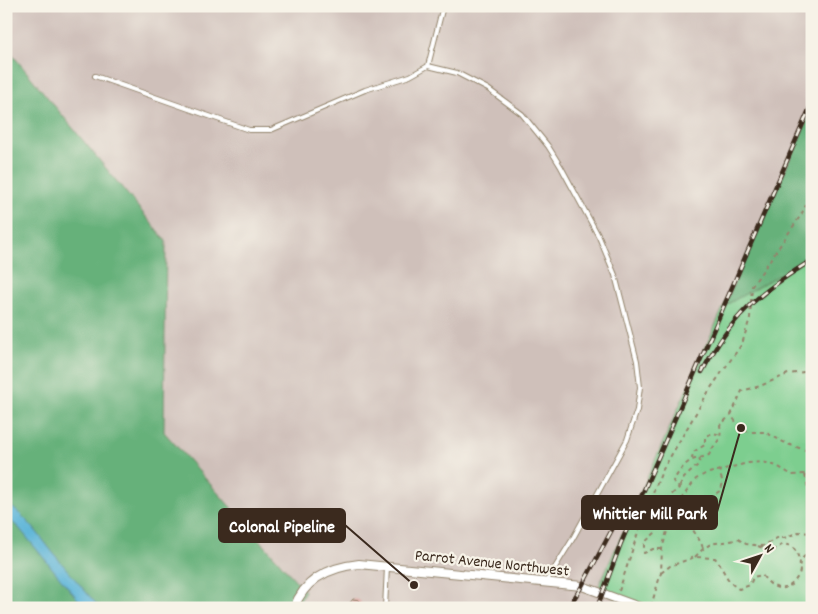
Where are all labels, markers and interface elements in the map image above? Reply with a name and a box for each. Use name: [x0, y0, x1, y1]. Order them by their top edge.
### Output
callout: Whittier Mill Park: [582, 496, 717, 529]
text: Whittier Mill Park: [593, 503, 708, 528]
callout: Colonal Pipeline: [219, 509, 345, 542]
text: Colonal Pipeline: [229, 516, 335, 541]
north arrow: [736, 532, 786, 582]
text: N: [759, 540, 778, 558]
street label: Parrot Avenue Northwest: [414, 544, 570, 584]

